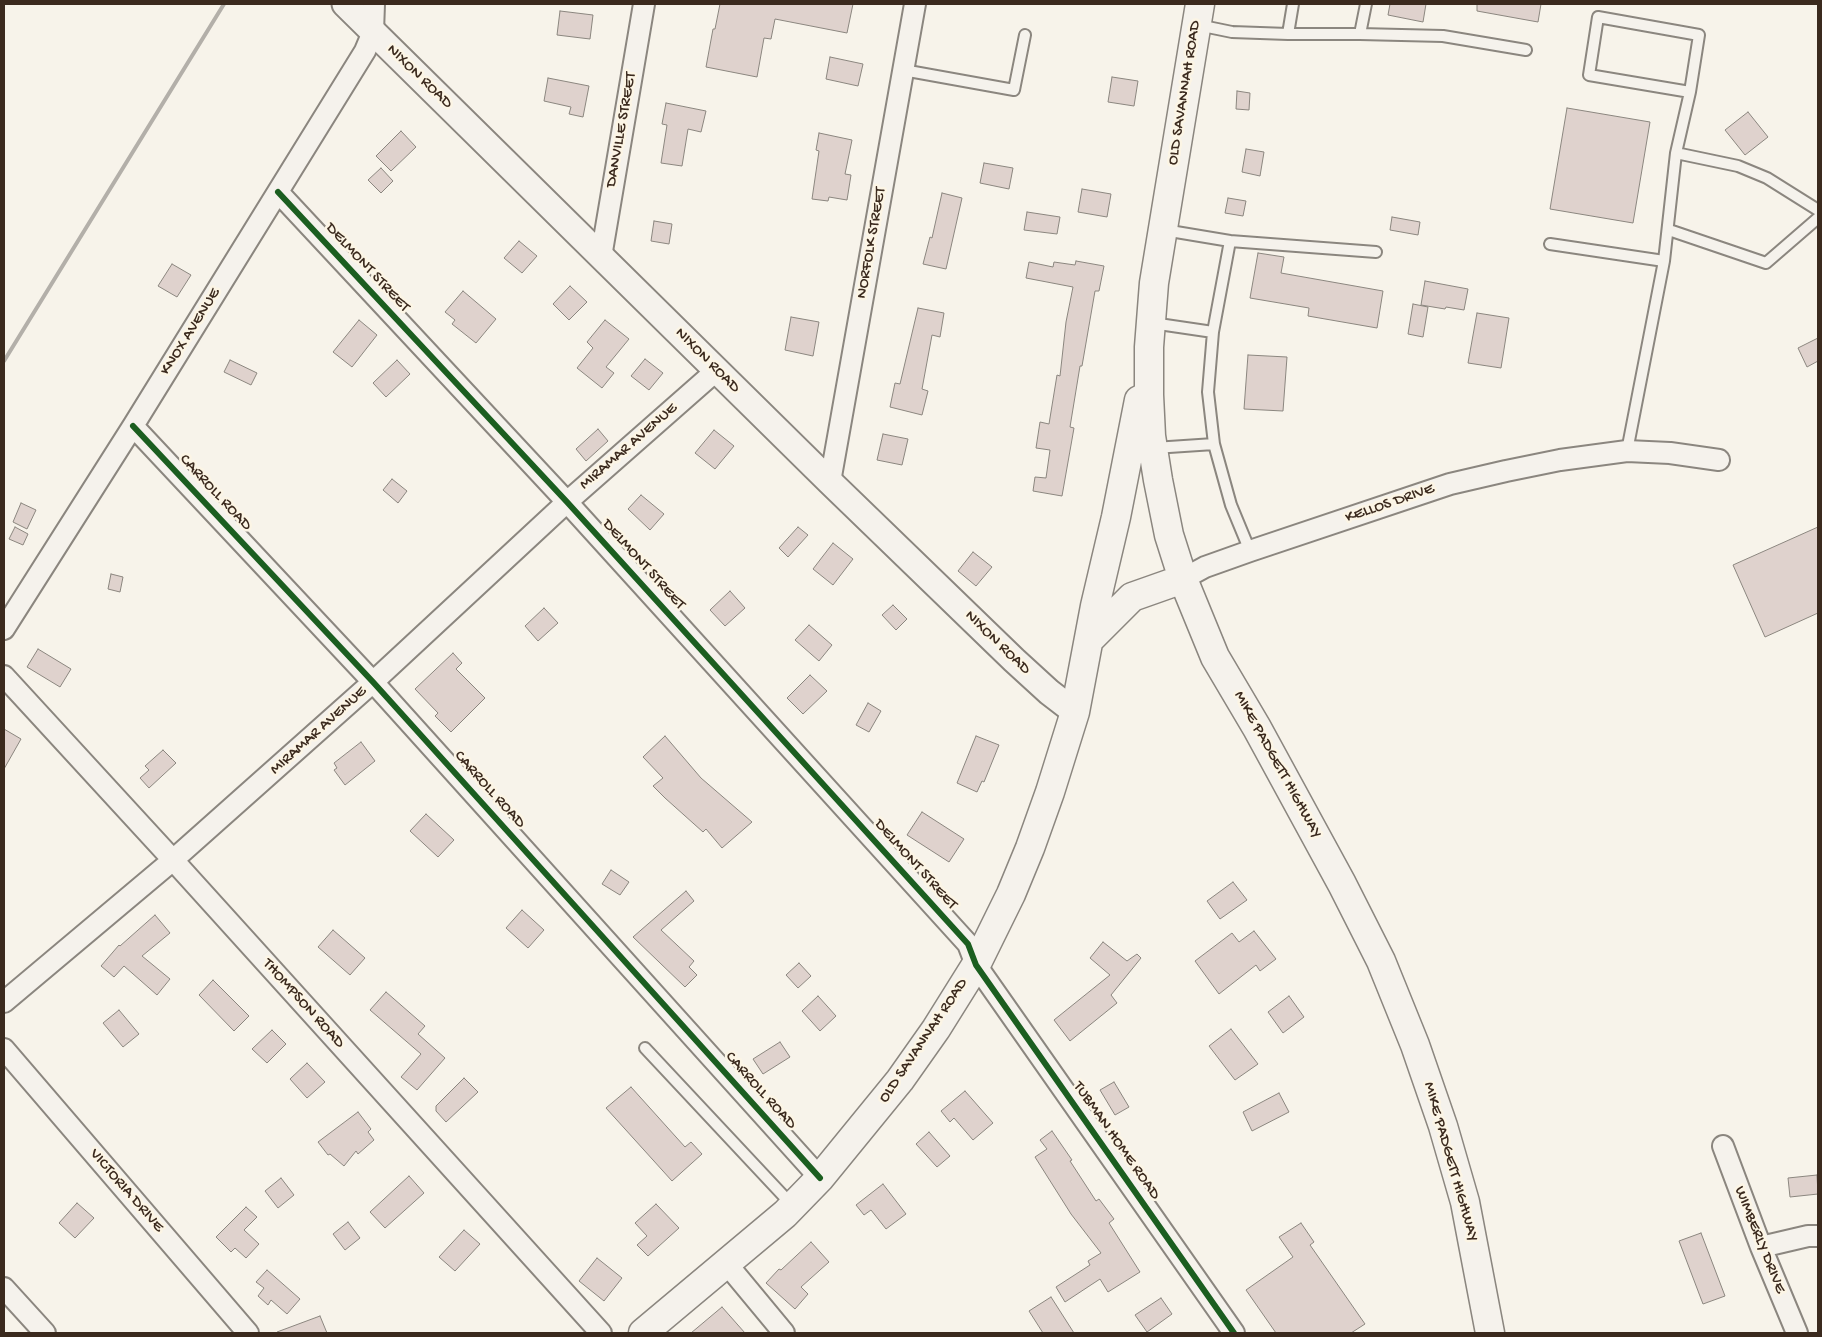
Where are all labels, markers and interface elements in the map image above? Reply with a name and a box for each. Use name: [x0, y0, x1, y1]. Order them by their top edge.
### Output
street label: OLD SAVANNAH ROAD: [1164, 19, 1206, 167]
street label: NIXON ROAD: [382, 41, 456, 113]
street label: DANVILLE STREET: [602, 71, 642, 189]
street label: NORFOLK STREET: [853, 186, 891, 300]
street label: DELMONT STREET: [321, 219, 413, 317]
street label: KNOX AVENUE: [157, 285, 225, 379]
street label: NIXON ROAD: [670, 324, 744, 398]
street label: MIRAMAR AVENUE: [576, 399, 682, 495]
street label: CARROLL ROAD: [175, 451, 255, 535]
street label: KELLOS DRIVE: [1343, 480, 1437, 528]
street label: DELMONT STREET: [597, 516, 689, 614]
street label: NIXON ROAD: [960, 607, 1034, 679]
street label: MIRAMAR AVENUE: [267, 683, 371, 779]
street label: MIKE PADGETT HIGHWAY: [1229, 688, 1325, 842]
street label: CARROLL ROAD: [449, 747, 529, 833]
street label: DELMONT STREET: [869, 816, 961, 914]
street label: THOMPSON ROAD: [258, 955, 348, 1053]
street label: OLD SAVANNAH ROAD: [875, 975, 973, 1107]
street label: CARROLL ROAD: [720, 1048, 800, 1134]
street label: TUBMAN HOME ROAD: [1068, 1078, 1164, 1204]
street label: MIKE PADGETT HIGHWAY: [1418, 1080, 1482, 1244]
street label: VICTORIA DRIVE: [85, 1145, 167, 1237]
street label: WIMBERLY DRIVE: [1729, 1184, 1789, 1296]

